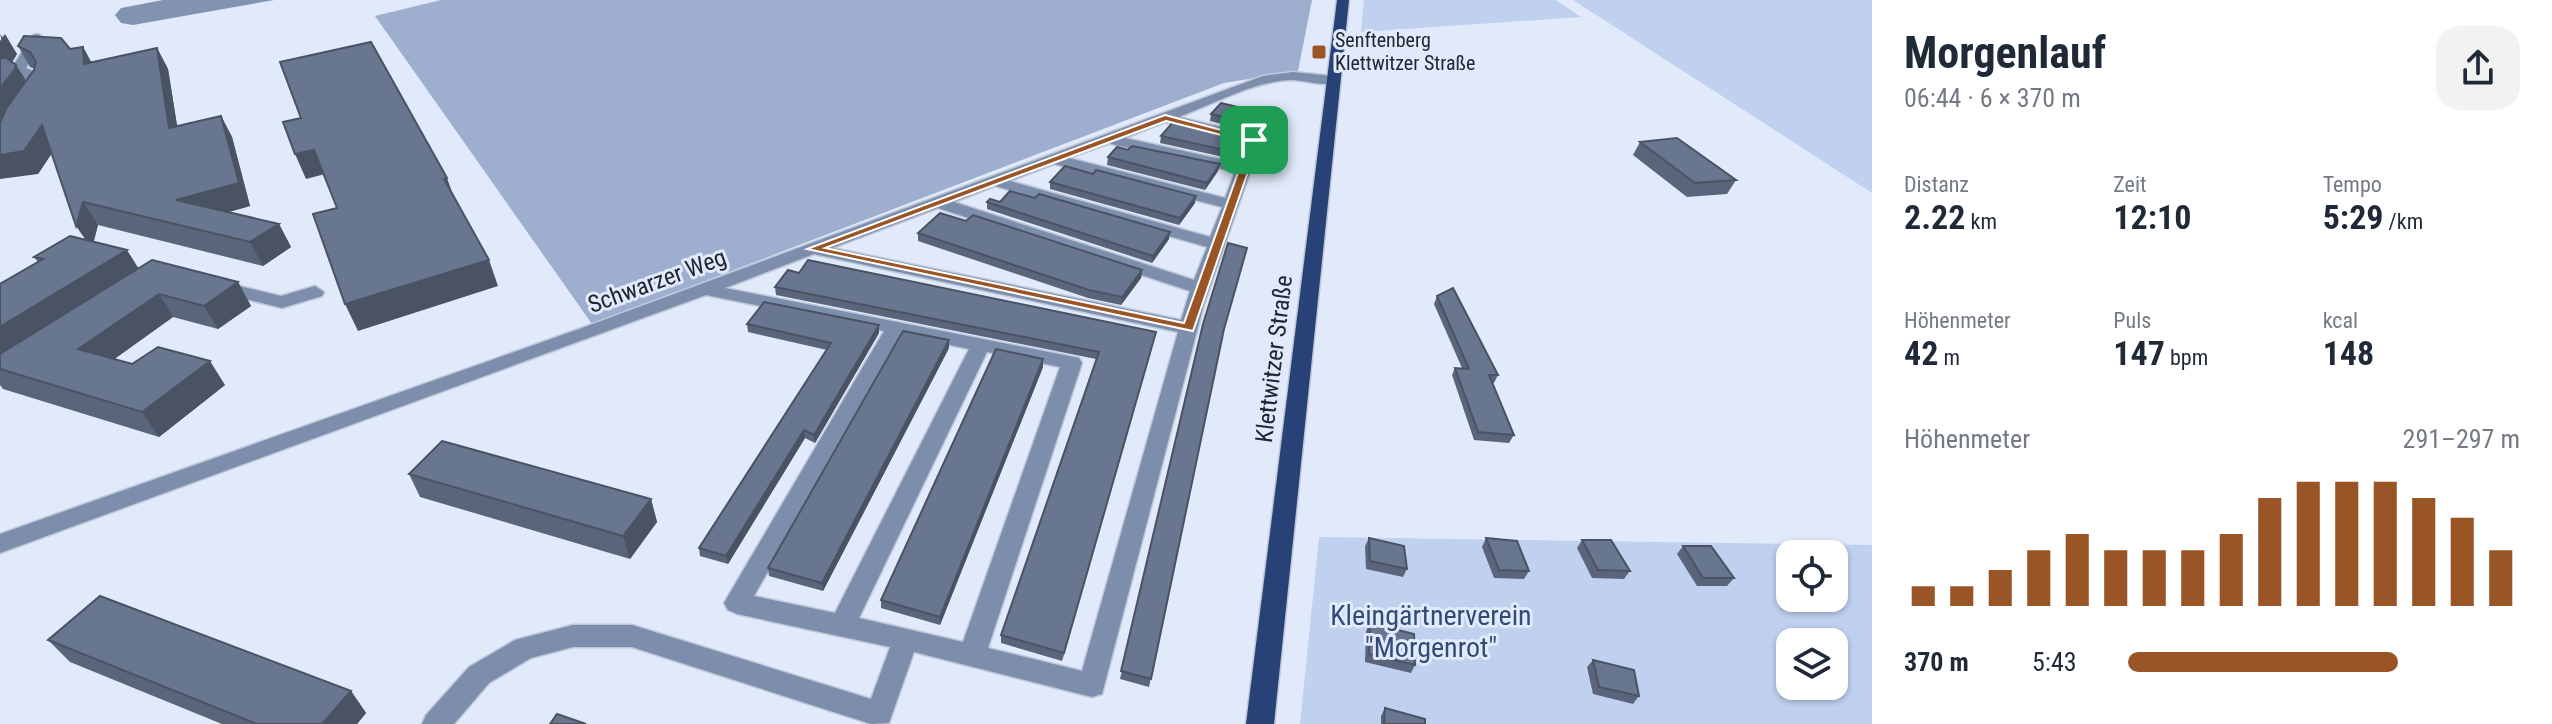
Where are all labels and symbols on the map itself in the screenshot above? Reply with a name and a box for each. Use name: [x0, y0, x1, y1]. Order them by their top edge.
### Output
place label: Senftenberg Klettwitzer Straße: [1335, 28, 1475, 75]
marker: Senftenberg Klettwitzer Straße: [1310, 43, 1328, 61]
pin: [1220, 106, 1288, 174]
street label: Schwarzer Weg: [584, 243, 730, 319]
street label: Klettwitzer Straße: [1250, 274, 1298, 444]
park label: Kleingärtnerverein "Morgenrot": [1330, 599, 1532, 664]

